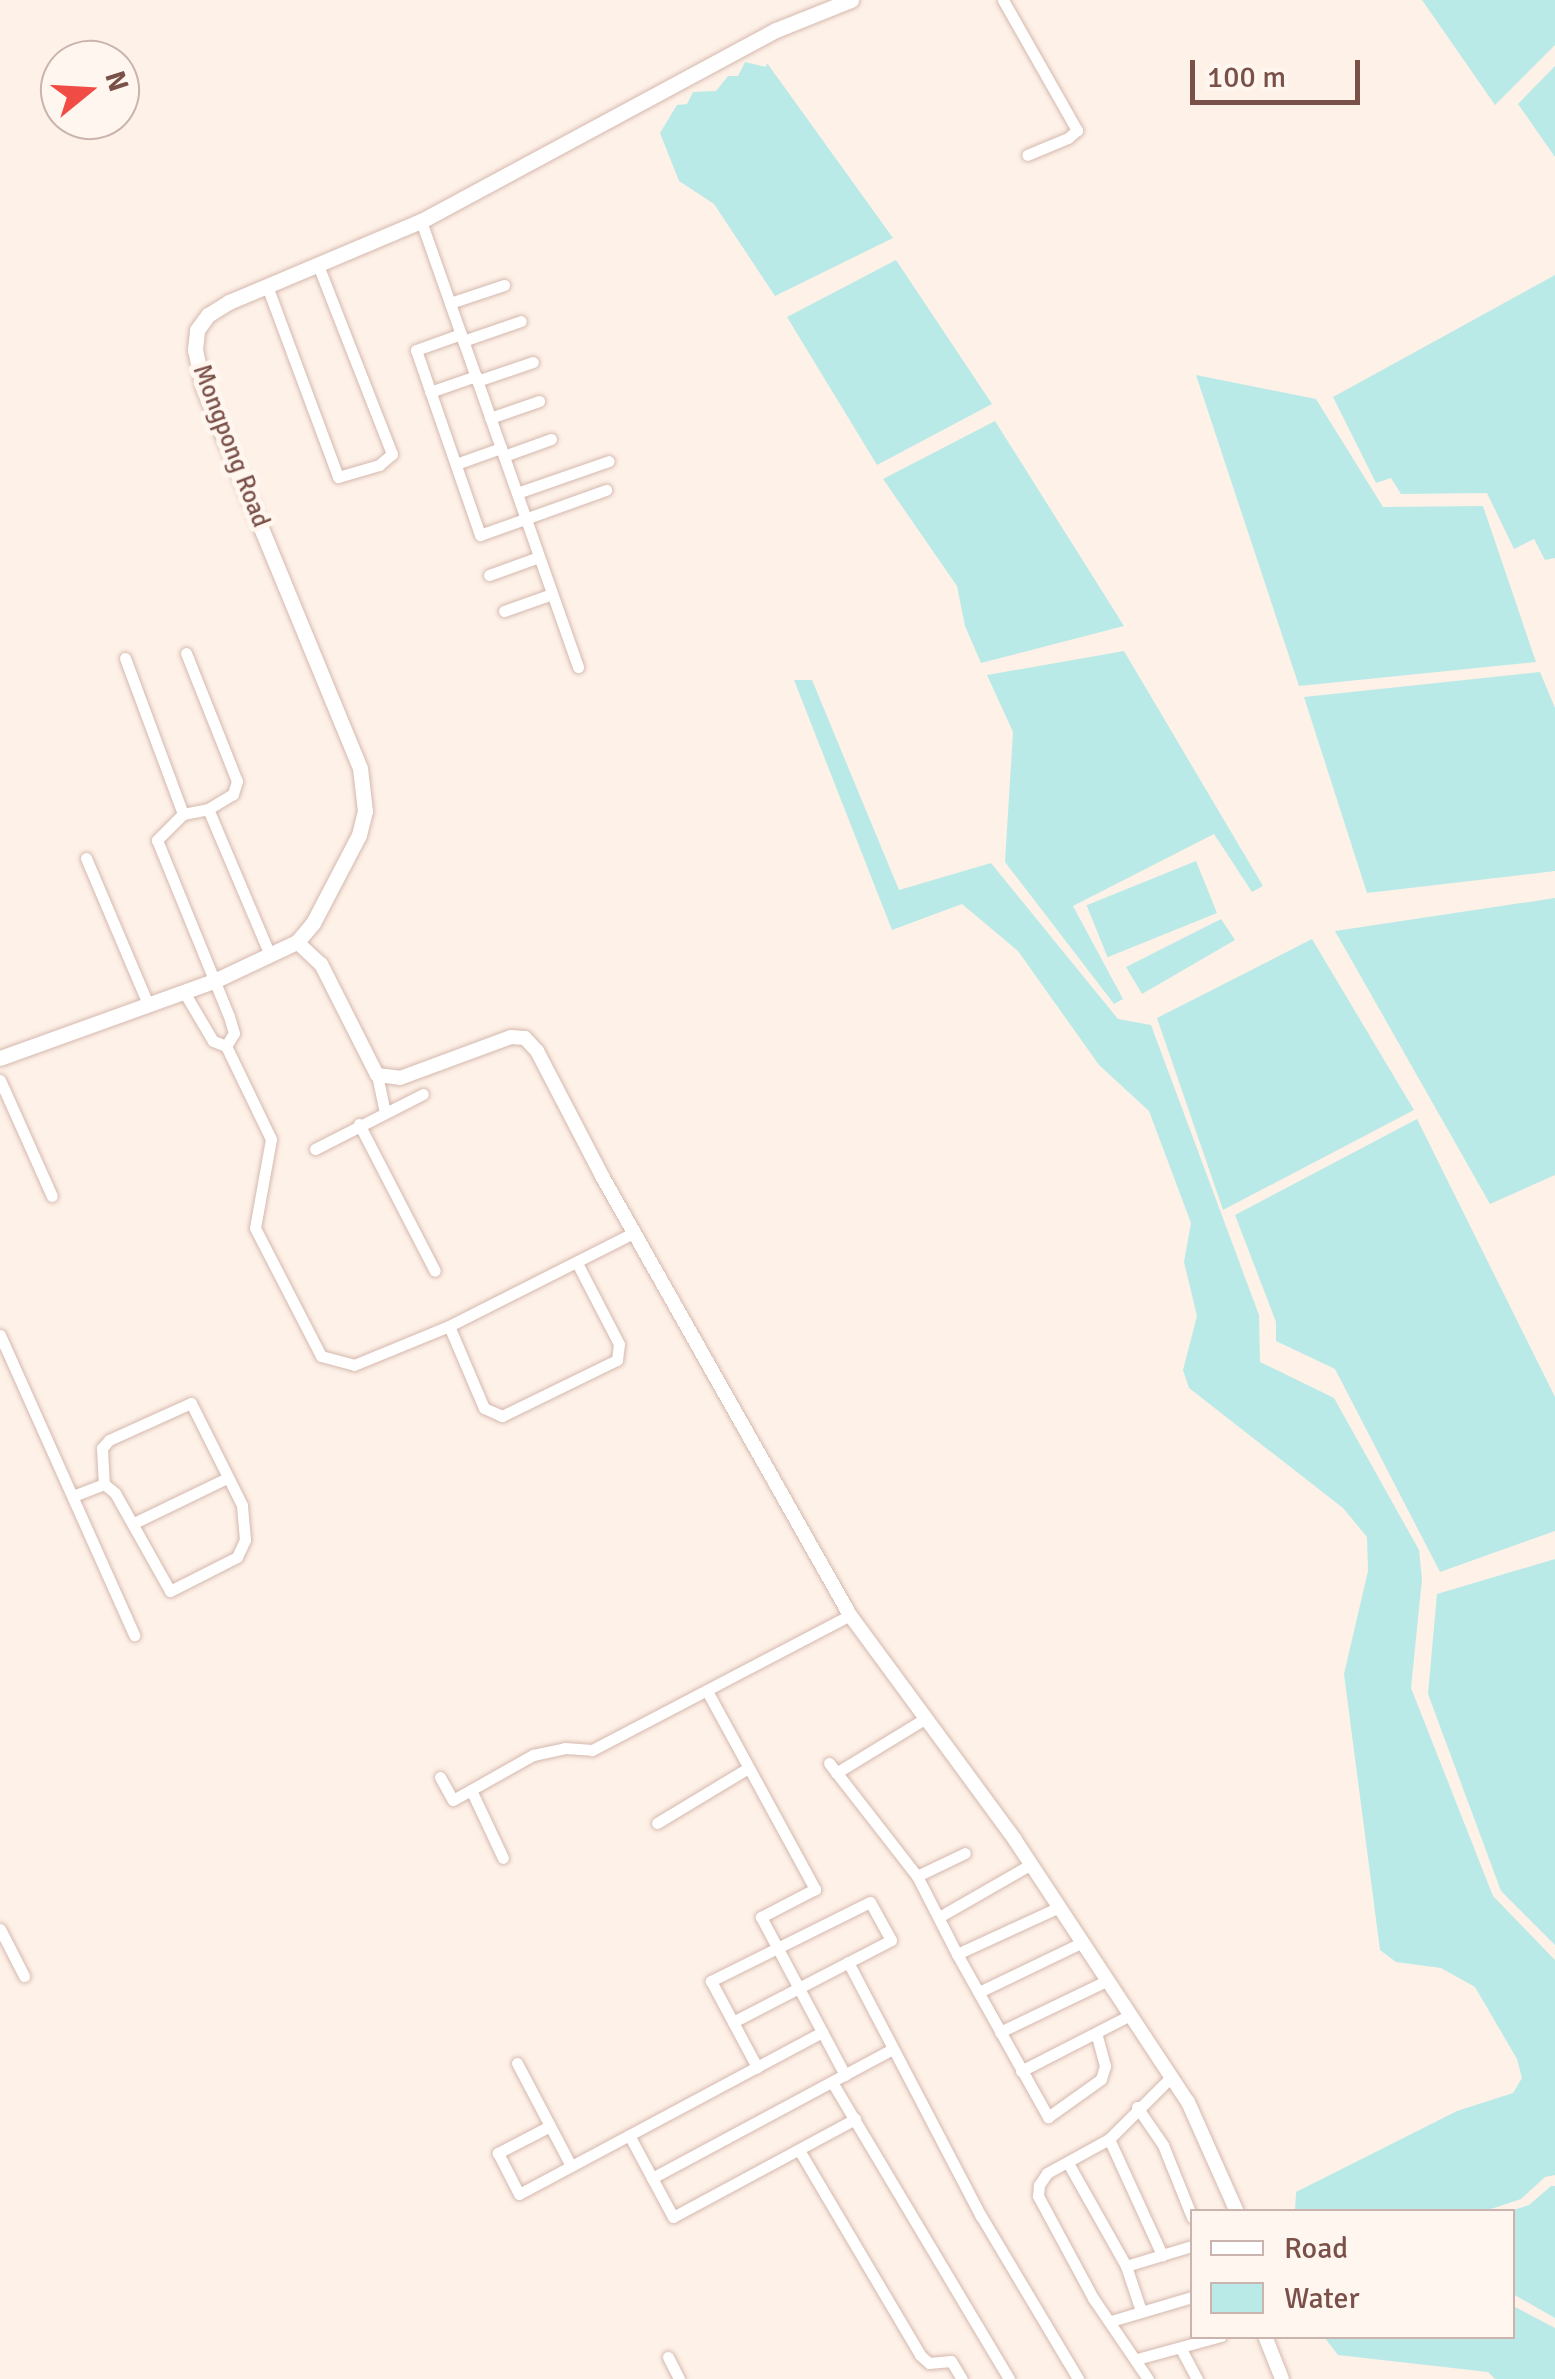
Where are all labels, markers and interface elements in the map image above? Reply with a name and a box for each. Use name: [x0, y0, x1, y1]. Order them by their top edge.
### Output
north arrow: [40, 40, 140, 140]
scale bar: [1195, 40, 1365, 102]
text: 100 m: [1207, 59, 1286, 96]
text: N: [97, 67, 136, 96]
street label: Mongpong Road: [186, 360, 276, 532]
legend: [1190, 2209, 1515, 2339]
text: Road: [1284, 2230, 1348, 2267]
text: Water: [1284, 2280, 1360, 2317]

